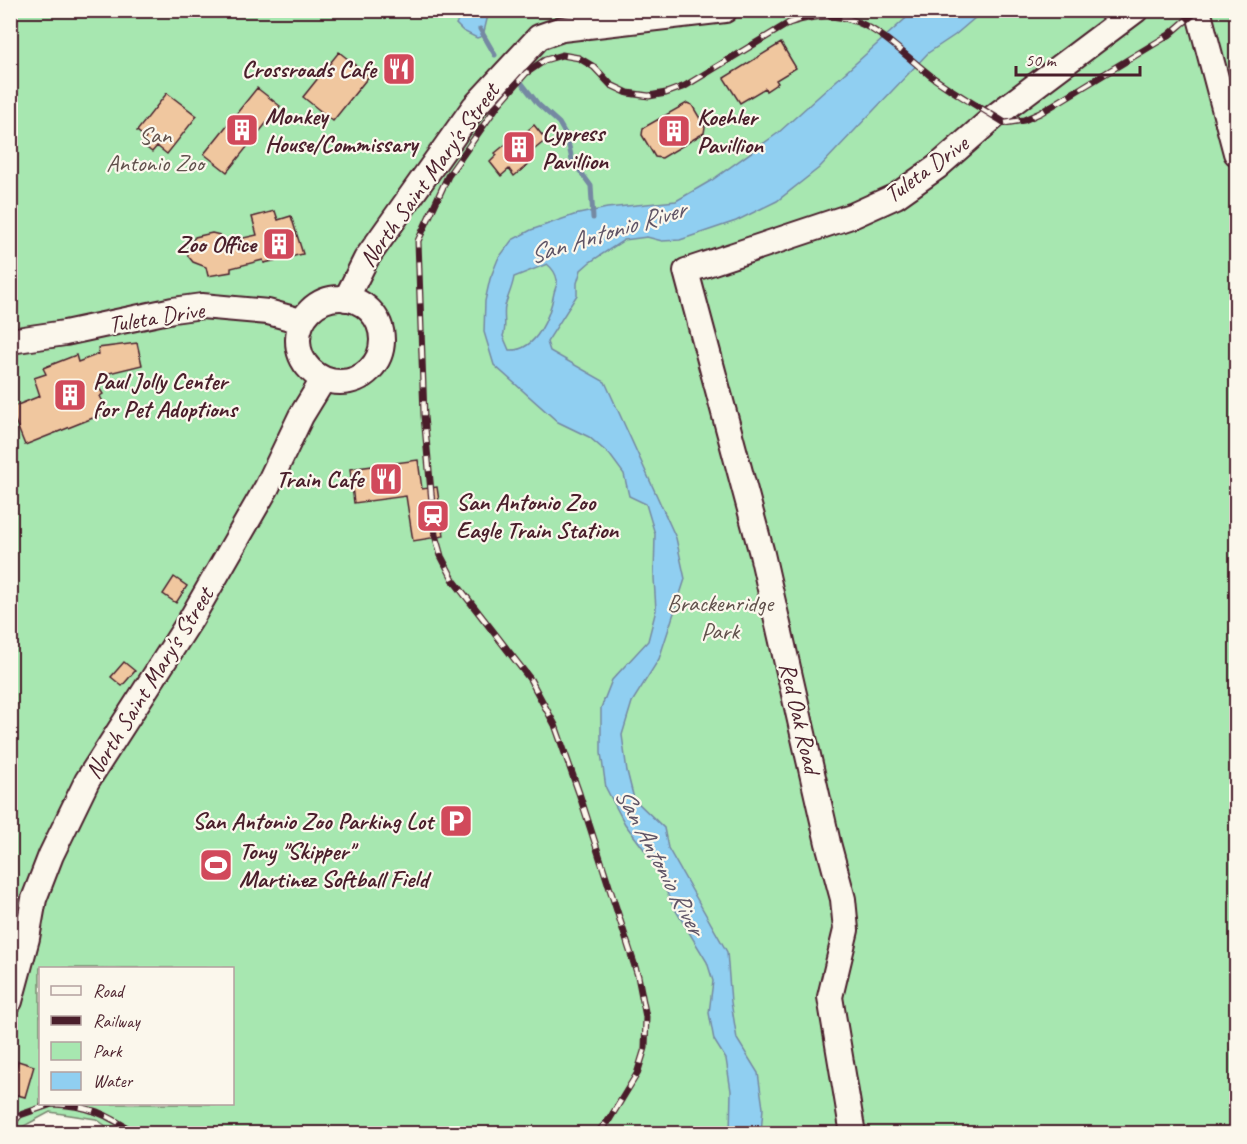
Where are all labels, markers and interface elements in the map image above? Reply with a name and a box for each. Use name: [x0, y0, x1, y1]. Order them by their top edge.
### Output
scale bar: [1016, 39, 1140, 77]
text: 50 m: [1025, 49, 1058, 71]
restaurant icon: Crossroads Cafe: [381, 51, 417, 87]
place label: Crossroads Cafe: [242, 54, 378, 84]
street label: North Saint Mary's Street: [352, 76, 507, 273]
place label: Monkey House/Commissary: [265, 101, 420, 159]
place label: Koehler Pavillion: [697, 102, 764, 160]
building icon: Monkey House/Commissary: [224, 112, 260, 148]
building icon: Koehler Pavillion: [656, 113, 692, 149]
place label: Cypress Pavillion: [542, 118, 609, 176]
park label: San Antonio Zoo: [106, 120, 206, 178]
street label: Tuleta Drive: [878, 127, 976, 209]
building icon: Cypress Pavillion: [501, 129, 537, 165]
water label: San Antonio River: [525, 191, 693, 271]
building icon: Zoo Office: [261, 226, 297, 262]
place label: Zoo Office: [176, 229, 258, 259]
street label: Tuleta Drive: [106, 294, 208, 339]
place label: Paul Jolly Center for Pet Adoptions: [93, 366, 239, 424]
building icon: Paul Jolly Center for Pet Adoptions: [52, 377, 88, 413]
restaurant icon: Train Cafe: [368, 461, 404, 497]
place label: Train Cafe: [276, 464, 365, 494]
place label: San Antonio Zoo Eagle Train Station: [456, 487, 619, 545]
station icon: San Antonio Zoo Eagle Train Station: [415, 498, 451, 534]
street label: North Saint Mary's Street: [78, 580, 221, 784]
park label: Brackenridge Park: [667, 588, 775, 646]
street label: Red Oak Road: [773, 660, 828, 780]
water label: San Antonio River: [608, 782, 715, 944]
parking icon: San Antonio Zoo Parking Lot: [438, 803, 474, 839]
place label: San Antonio Zoo Parking Lot: [192, 806, 436, 836]
place label: Tony "Skipper" Martinez Softball Field: [239, 836, 432, 894]
sports icon: Tony "Skipper" Martinez Softball Field: [198, 847, 234, 883]
legend: [39, 967, 234, 1105]
text: Road: [93, 980, 126, 1002]
text: Railway: [93, 1010, 141, 1032]
text: Park: [93, 1040, 123, 1062]
text: Water: [93, 1070, 134, 1092]

